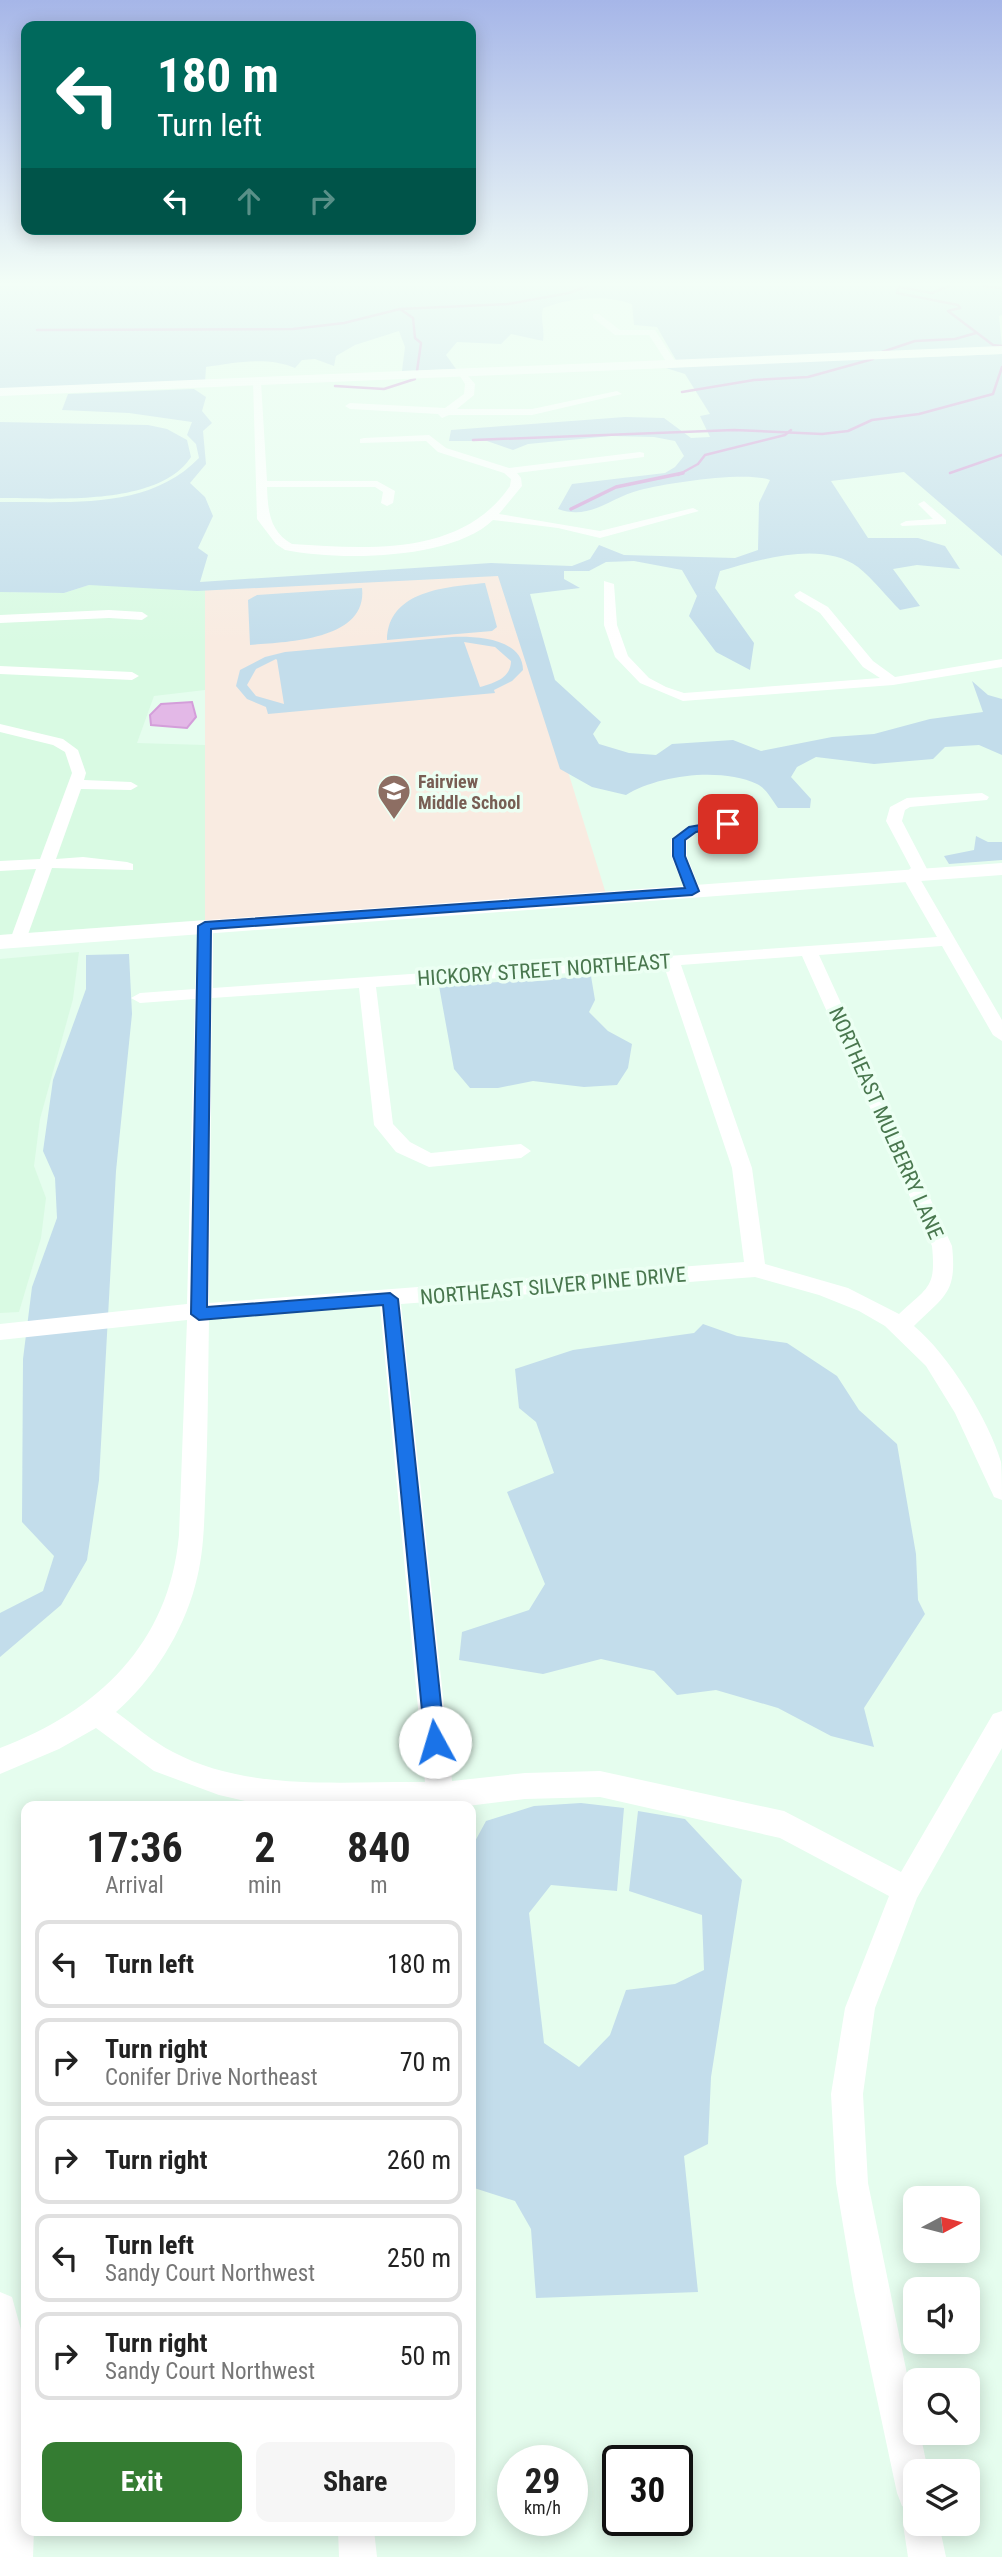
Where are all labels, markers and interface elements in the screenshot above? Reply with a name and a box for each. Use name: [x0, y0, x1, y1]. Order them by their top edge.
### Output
text: 180 m: [157, 47, 279, 104]
icon: left: [42, 49, 133, 140]
text: Turn left: [157, 106, 262, 144]
icon: left: [157, 182, 195, 220]
icon: ahead: [230, 182, 268, 220]
icon: right: [303, 182, 341, 220]
place label: Fairview Middle School: [418, 771, 521, 813]
school or university icon: Fairview Middle School: [375, 772, 413, 821]
pin: [698, 794, 758, 854]
icon: arrive: [709, 805, 747, 843]
street label: HICKORY STREET NORTHEAST: [416, 949, 672, 991]
street label: NORTHEAST MULBERRY LANE: [824, 1003, 948, 1243]
street label: NORTHEAST SILVER PINE DRIVE: [419, 1262, 687, 1310]
position arrow: [398, 1705, 472, 1779]
text: 17:36: [86, 1823, 183, 1872]
text: 2: [254, 1823, 275, 1872]
text: 840: [347, 1823, 411, 1872]
text: Arrival: [105, 1872, 164, 1899]
text: min: [248, 1872, 282, 1899]
text: m: [370, 1872, 387, 1899]
icon: left: [46, 1945, 84, 1983]
text: Turn left: [105, 1949, 194, 1979]
text: 180 m: [387, 1949, 451, 1979]
text: Turn right: [105, 2034, 207, 2064]
icon: right: [46, 2043, 84, 2081]
text: 70 m: [400, 2047, 451, 2077]
text: Conifer Drive Northeast: [105, 2064, 318, 2091]
icon: right: [46, 2141, 84, 2179]
text: Turn right: [105, 2145, 207, 2175]
text: 260 m: [387, 2145, 451, 2175]
north arrow: [903, 2186, 980, 2263]
map controls: [903, 2186, 980, 2536]
text: Turn left: [105, 2230, 194, 2260]
icon: left: [46, 2239, 84, 2277]
text: 250 m: [387, 2243, 451, 2273]
text: Sandy Court Northwest: [105, 2260, 315, 2287]
button: sound: [903, 2277, 980, 2354]
text: Turn right: [105, 2328, 207, 2358]
icon: right: [46, 2337, 84, 2375]
text: 50 m: [400, 2341, 451, 2371]
text: Sandy Court Northwest: [105, 2358, 315, 2385]
button: search: [903, 2368, 980, 2445]
button: Exit: [42, 2442, 242, 2522]
button: Share: [256, 2442, 455, 2522]
speed limit sign: 30: [602, 2445, 693, 2536]
button: layers: [903, 2459, 980, 2536]
text: 29: [525, 2461, 560, 2502]
text: km/h: [524, 2497, 561, 2518]

